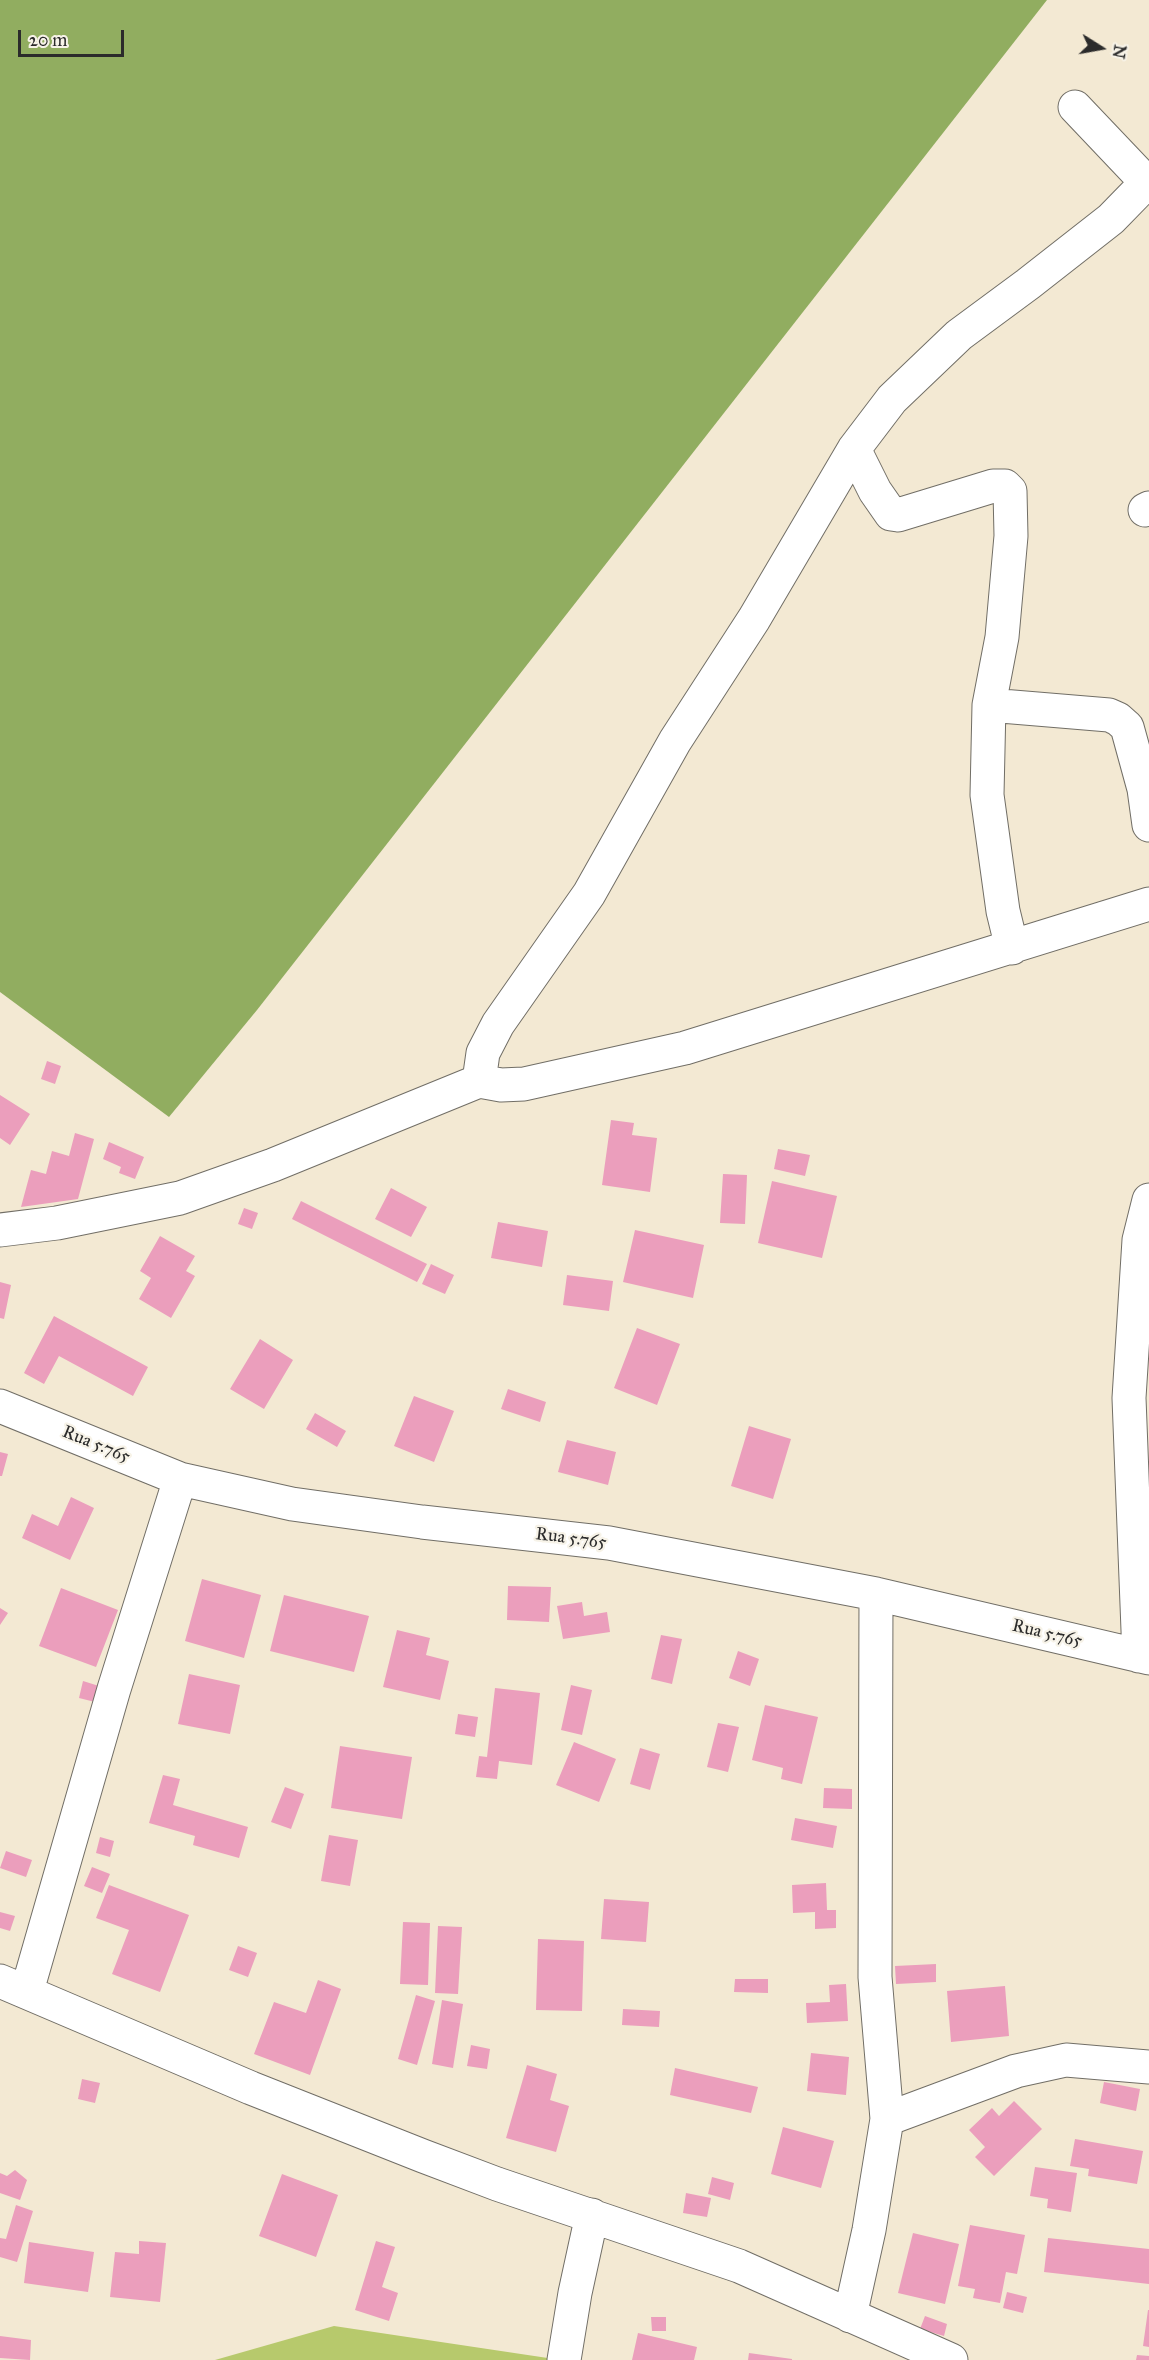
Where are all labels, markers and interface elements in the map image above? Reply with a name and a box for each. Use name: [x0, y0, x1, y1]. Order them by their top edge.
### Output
scale bar: [21, 18, 128, 56]
north arrow: [1071, 18, 1131, 78]
text: 20 m: [29, 29, 67, 51]
text: N: [1109, 43, 1130, 60]
street label: Rua 5.765: [59, 1422, 133, 1468]
street label: Rua 5.765: [534, 1524, 608, 1554]
street label: Rua 5.765: [1010, 1615, 1084, 1653]

